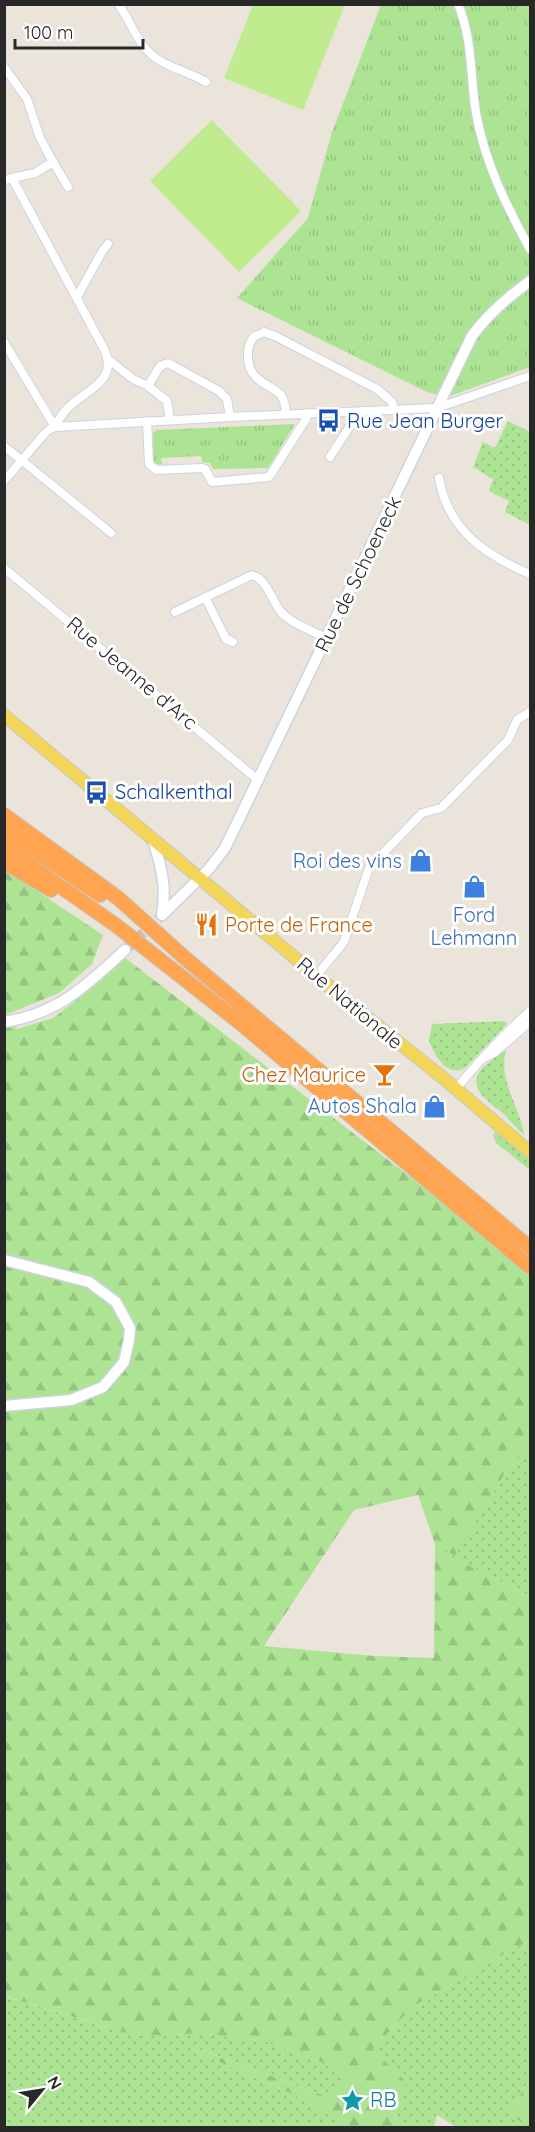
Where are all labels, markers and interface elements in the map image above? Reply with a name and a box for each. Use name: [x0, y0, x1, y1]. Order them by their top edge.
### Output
scale bar: [15, 12, 142, 50]
text: 100 m: [24, 21, 73, 44]
bus stop icon: Rue Jean Burger: [316, 408, 342, 434]
place label: Rue Jean Burger: [347, 408, 503, 433]
street label: Rue de Schoeneck: [309, 492, 406, 656]
street label: Rue Jeanne d'Arc: [62, 611, 203, 734]
bus stop icon: Schalkenthal: [84, 779, 110, 805]
place label: Schalkenthal: [115, 779, 233, 804]
place label: Roi des vins: [293, 848, 402, 873]
shop icon: Roi des vins: [407, 848, 433, 874]
shop icon: Ford Lehmann: [461, 874, 487, 900]
place label: Ford Lehmann: [431, 902, 517, 950]
restaurant icon: Porte de France: [194, 912, 220, 938]
place label: Porte de France: [225, 912, 373, 937]
street label: Rue Nationale: [292, 951, 408, 1054]
place label: Chez Maurice: [242, 1062, 366, 1087]
bar icon: Chez Maurice: [371, 1062, 397, 1088]
place label: Autos Shala: [308, 1093, 417, 1118]
shop icon: Autos Shala: [422, 1093, 448, 1119]
north arrow: [12, 2060, 72, 2120]
text: N: [43, 2072, 67, 2093]
place icon: RB: [339, 2087, 365, 2113]
place label: RB: [370, 2087, 396, 2112]

